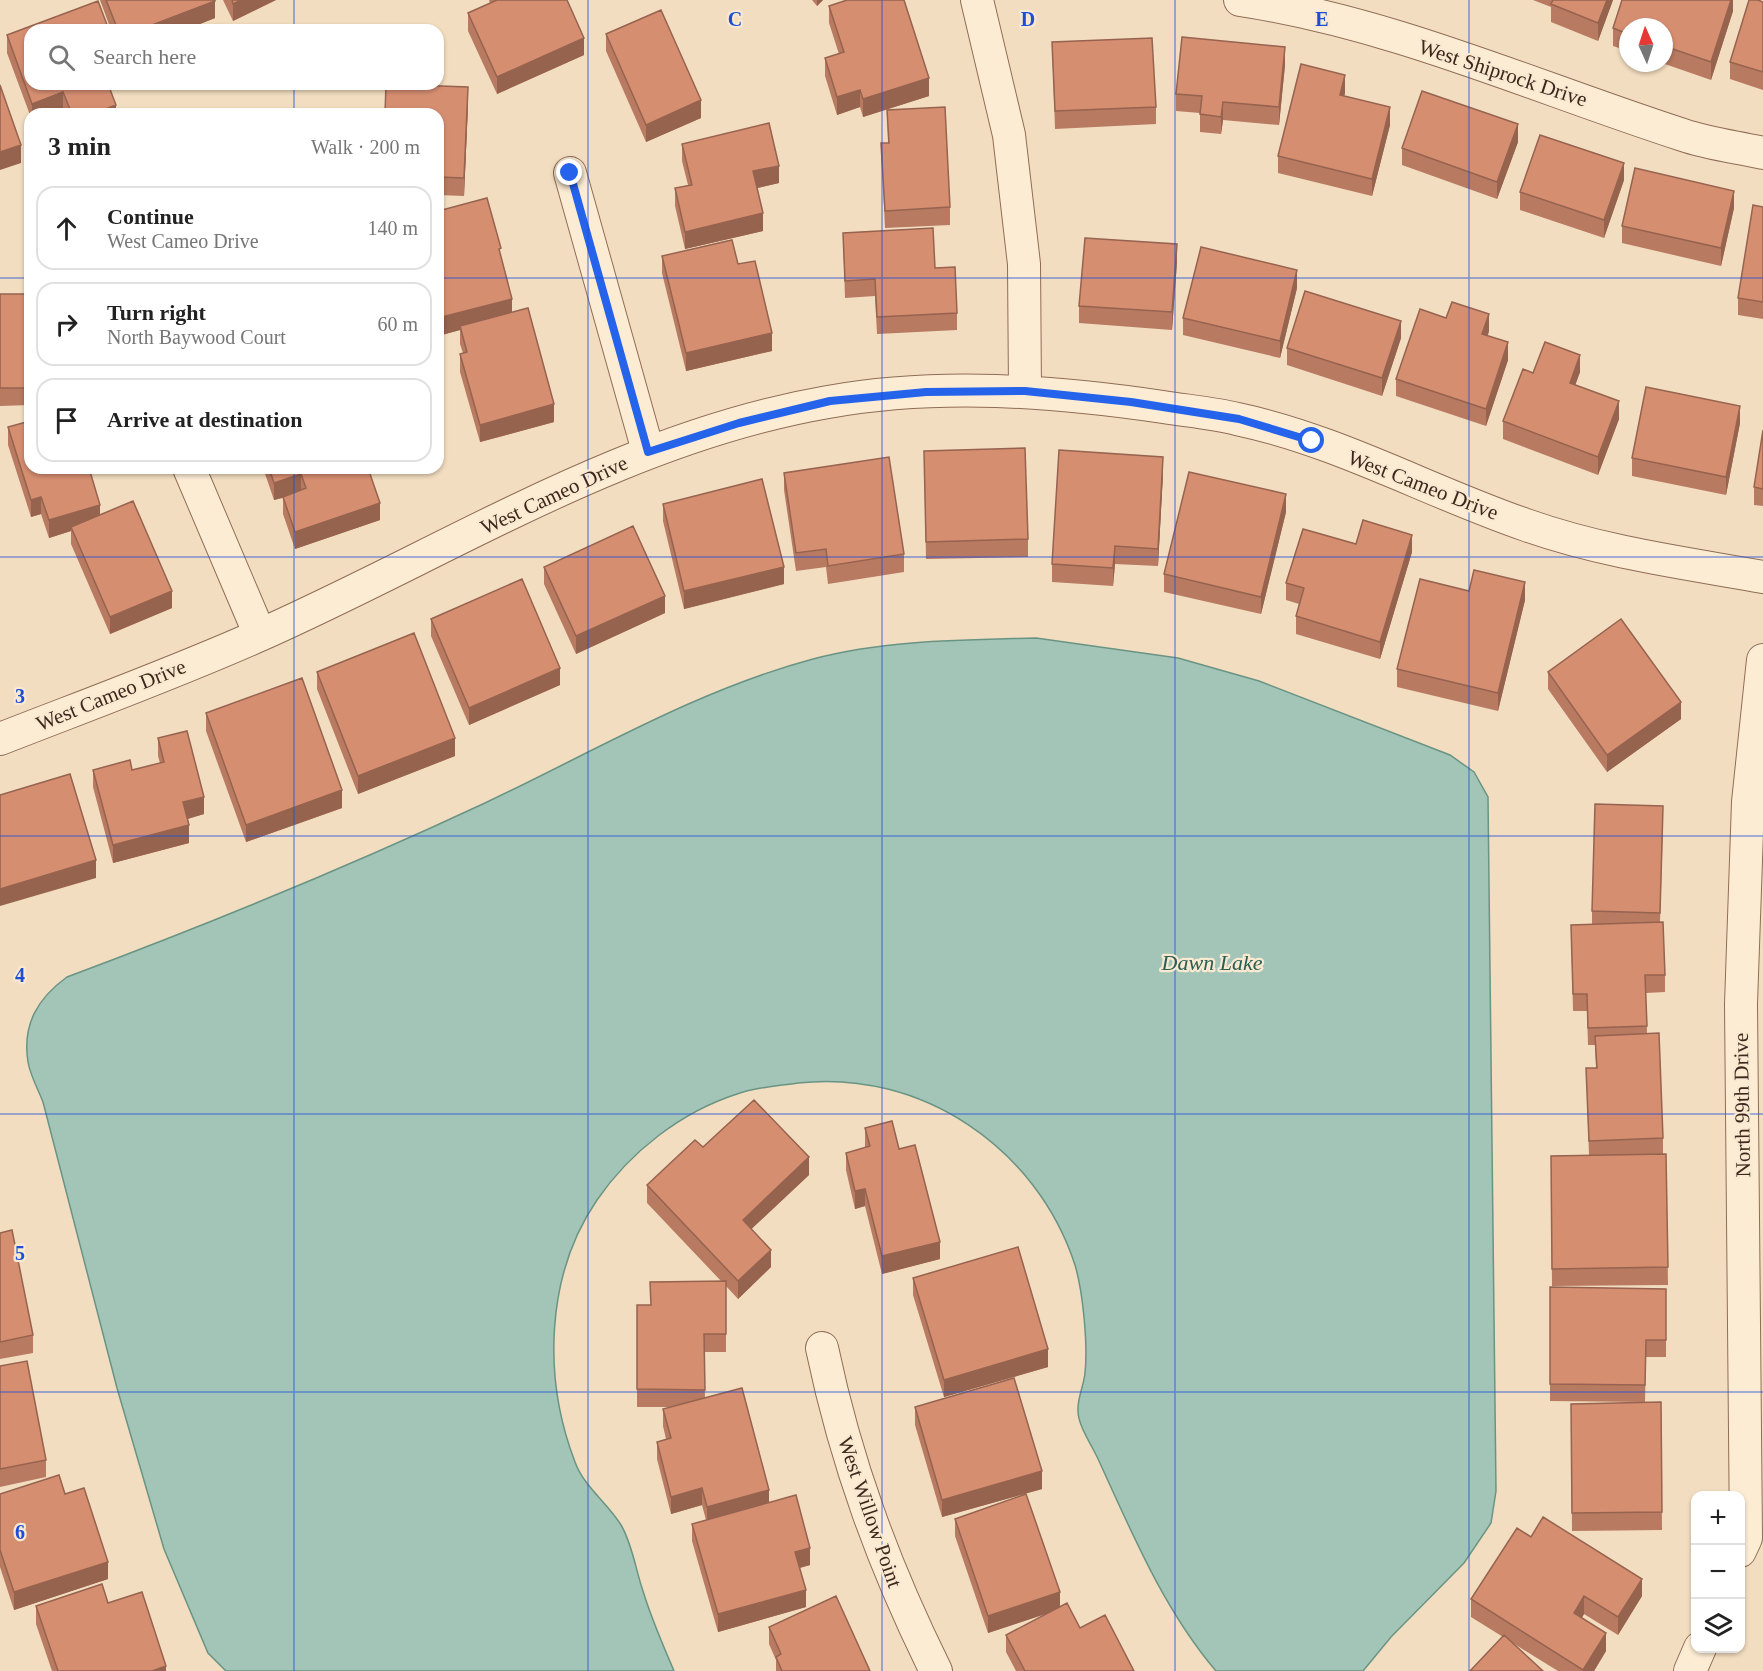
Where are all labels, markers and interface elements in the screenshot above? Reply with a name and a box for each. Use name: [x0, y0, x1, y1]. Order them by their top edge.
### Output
text: C: [728, 8, 742, 30]
text: D: [1021, 8, 1035, 30]
text: E: [1315, 8, 1329, 30]
north arrow: [1619, 18, 1673, 72]
search box: [24, 24, 444, 90]
street label: West Shiprock Drive: [1416, 34, 1590, 112]
icon: search: [45, 41, 78, 74]
text: Search here: [93, 44, 196, 69]
text: 3 min: [48, 132, 111, 161]
text: Walk · 200 m: [311, 136, 420, 158]
route end: [556, 159, 582, 185]
text: Continue: [107, 204, 194, 229]
icon: ahead: [50, 212, 83, 245]
text: 140 m: [367, 217, 418, 239]
text: West Cameo Drive: [107, 230, 259, 252]
text: Turn right: [107, 300, 206, 325]
icon: right: [50, 308, 83, 341]
text: 60 m: [377, 313, 418, 335]
text: North Baywood Court: [107, 326, 286, 348]
icon: arrive: [50, 404, 83, 437]
text: Arrive at destination: [107, 407, 303, 432]
route start: [1298, 427, 1324, 453]
street label: West Cameo Drive: [1344, 445, 1502, 525]
street label: West Cameo Drive: [477, 450, 631, 540]
street label: West Cameo Drive: [33, 654, 189, 736]
text: 3: [15, 685, 25, 707]
water label: Dawn Lake: [1161, 950, 1263, 975]
text: 4: [15, 964, 25, 986]
street label: North 99th Drive: [1729, 1032, 1755, 1178]
text: 5: [15, 1242, 25, 1264]
street label: West Willow Point: [833, 1433, 907, 1591]
map controls: [1691, 1491, 1745, 1653]
button: +: [1691, 1491, 1745, 1545]
text: 6: [15, 1521, 25, 1543]
button: −: [1691, 1545, 1745, 1599]
button: layers: [1691, 1599, 1745, 1653]

